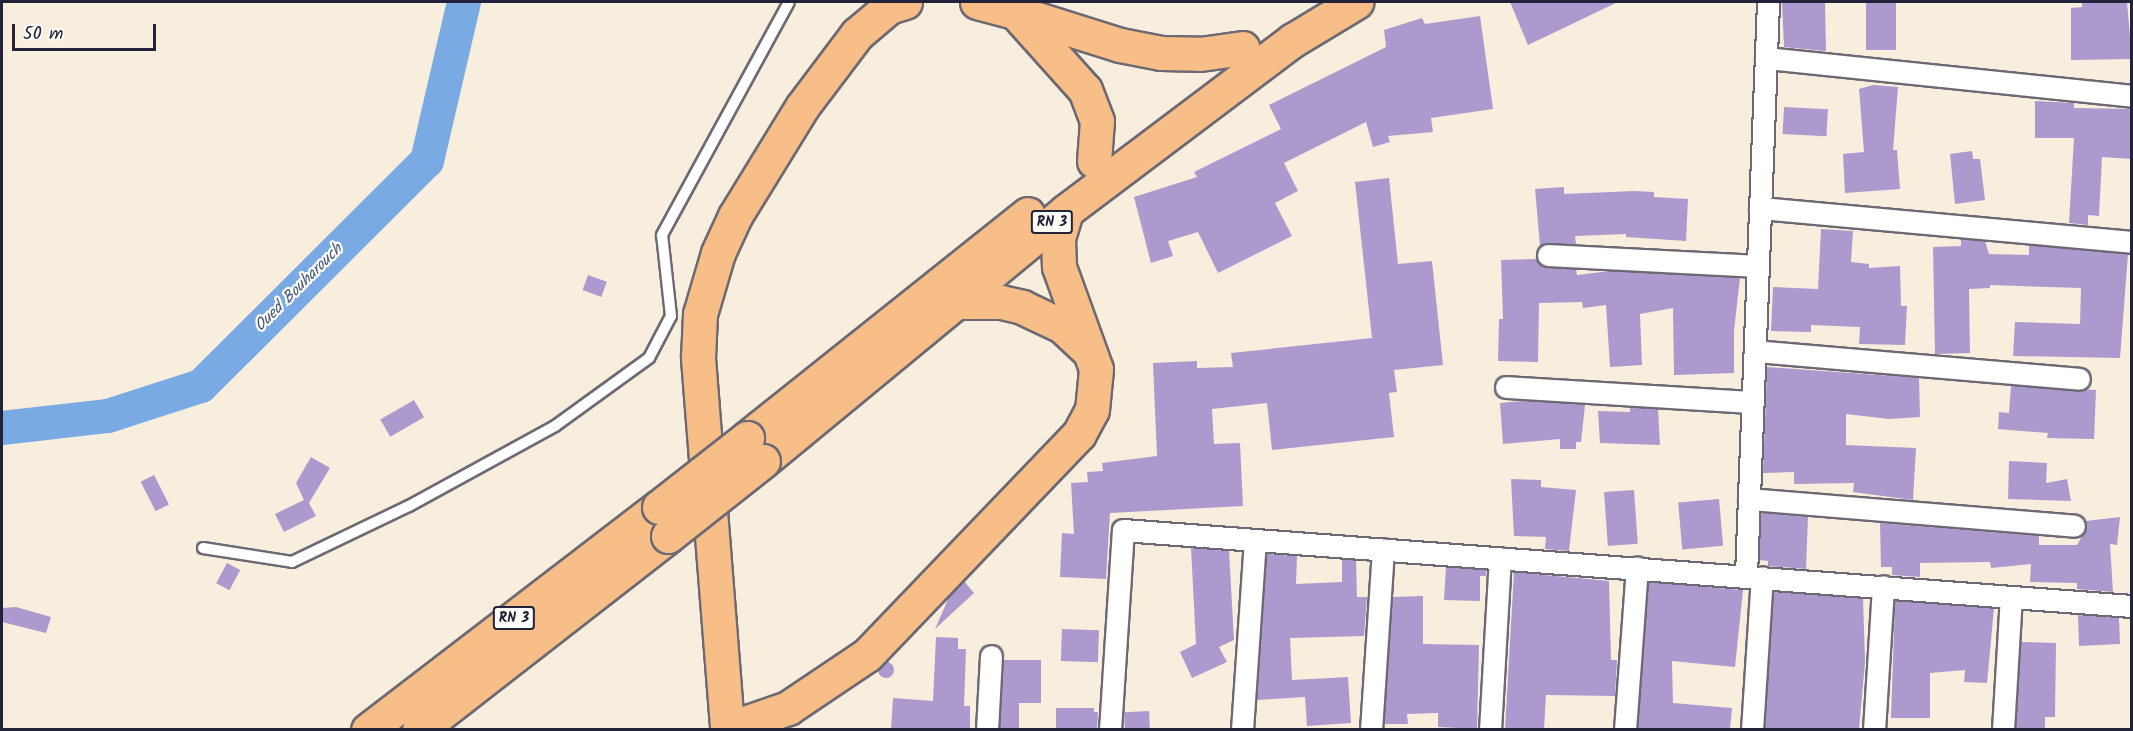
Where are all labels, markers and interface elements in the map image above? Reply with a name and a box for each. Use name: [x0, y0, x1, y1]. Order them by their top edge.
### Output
scale bar: [15, 12, 159, 50]
text: 50 m: [23, 20, 63, 49]
road number: RN 3: [1030, 211, 1074, 233]
water label: Oued Bouharouch: [251, 240, 347, 336]
road number: RN 3: [492, 607, 536, 629]

